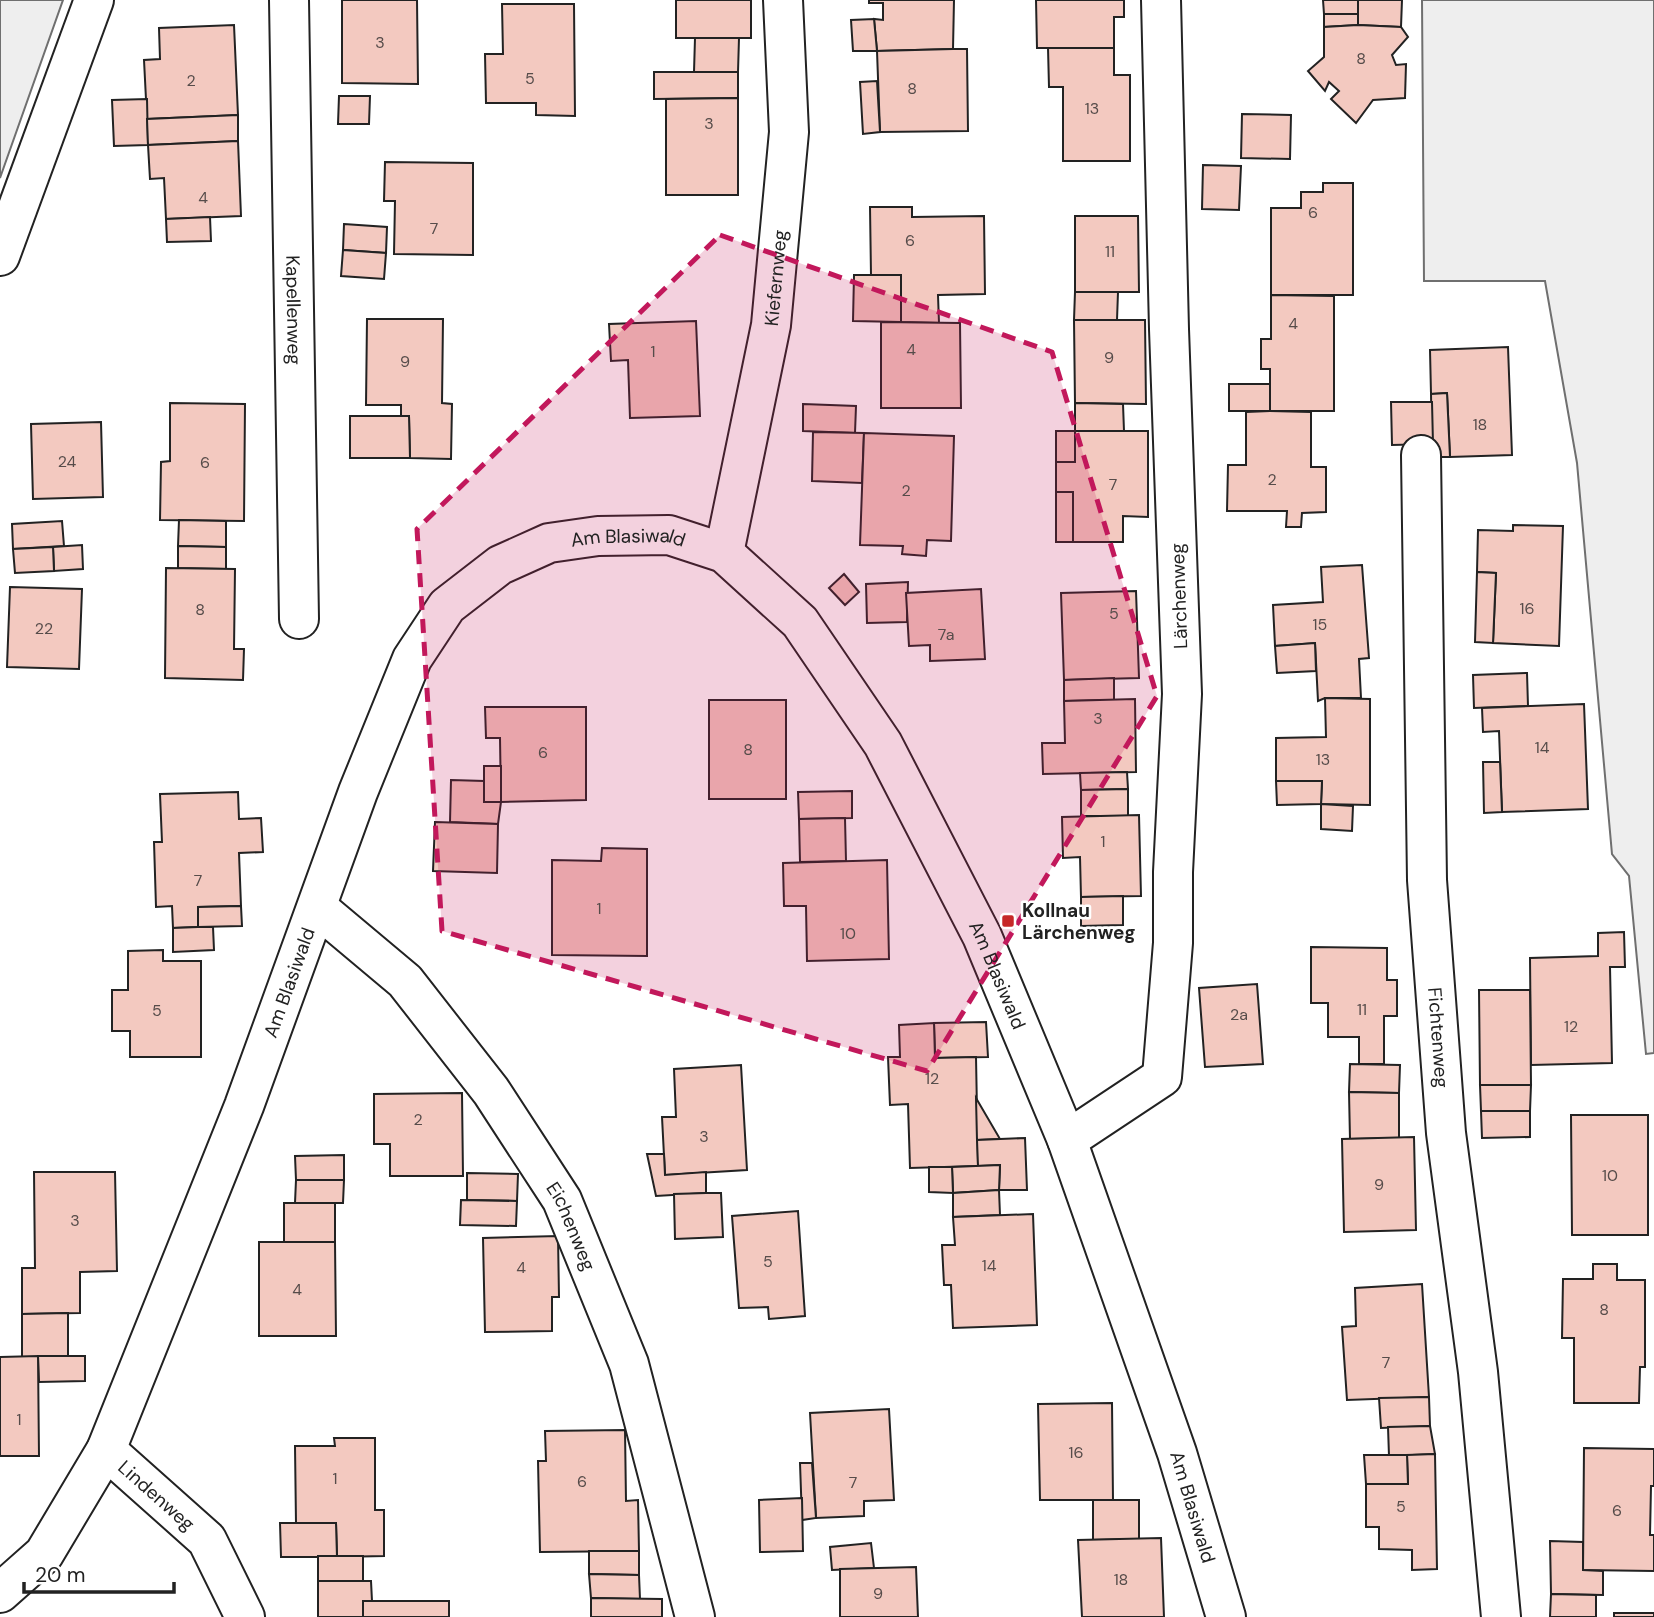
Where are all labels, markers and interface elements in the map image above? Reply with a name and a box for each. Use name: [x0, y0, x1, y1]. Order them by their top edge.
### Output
house number: 3: [375, 32, 385, 53]
house number: 8: [1356, 48, 1366, 69]
house number: 5: [525, 68, 535, 89]
house number: 2: [186, 70, 196, 91]
house number: 8: [907, 78, 917, 99]
house number: 13: [1085, 98, 1099, 119]
house number: 3: [704, 113, 714, 134]
house number: 4: [198, 187, 208, 208]
house number: 6: [1308, 202, 1318, 223]
house number: 7: [430, 218, 438, 239]
street label: Kiefernweg: [758, 228, 792, 327]
house number: 6: [905, 230, 915, 251]
house number: 11: [1105, 241, 1115, 262]
street label: Kapellenweg: [281, 255, 307, 365]
house number: 4: [1288, 313, 1298, 334]
house number: 4: [906, 339, 916, 360]
house number: 1: [651, 341, 656, 362]
house number: 9: [1104, 347, 1114, 368]
house number: 9: [400, 351, 410, 372]
house number: 18: [1473, 414, 1487, 435]
house number: 24: [58, 451, 77, 472]
house number: 6: [200, 452, 210, 473]
house number: 2: [1267, 469, 1277, 490]
house number: 7: [1109, 474, 1117, 495]
house number: 2: [901, 480, 911, 501]
street label: Am Blasiwald: [569, 522, 689, 552]
street label: Lärchenweg: [1165, 542, 1193, 649]
house number: 16: [1519, 598, 1535, 619]
house number: 8: [195, 599, 205, 620]
house number: 5: [1109, 603, 1119, 624]
house number: 15: [1313, 614, 1327, 635]
house number: 22: [35, 618, 53, 639]
house number: 7a: [938, 624, 954, 645]
house number: 3: [1093, 708, 1103, 729]
house number: 14: [1535, 737, 1550, 758]
house number: 8: [743, 739, 753, 760]
house number: 6: [538, 742, 548, 763]
house number: 13: [1316, 749, 1330, 770]
house number: 1: [1101, 831, 1106, 852]
house number: 7: [194, 870, 202, 891]
house number: 1: [597, 898, 602, 919]
place label: Kollnau Lärchenweg: [1022, 898, 1136, 945]
marker: Kollnau Lärchenweg: [1000, 913, 1016, 929]
street label: Am Blasiwald: [964, 916, 1032, 1033]
house number: 10: [840, 923, 856, 944]
street label: Am Blasiwald: [257, 924, 320, 1041]
street label: Fichtenweg: [1423, 986, 1455, 1089]
house number: 11: [1357, 999, 1367, 1020]
house number: 5: [152, 1000, 162, 1021]
house number: 2a: [1230, 1004, 1248, 1025]
house number: 12: [1564, 1016, 1578, 1037]
house number: 12: [925, 1068, 939, 1089]
house number: 2: [413, 1109, 423, 1130]
house number: 3: [699, 1126, 709, 1147]
house number: 10: [1602, 1165, 1618, 1186]
house number: 9: [1374, 1174, 1384, 1195]
street label: Eichenweg: [541, 1177, 602, 1274]
house number: 3: [70, 1210, 80, 1231]
house number: 5: [763, 1251, 773, 1272]
house number: 14: [982, 1255, 997, 1276]
house number: 4: [516, 1257, 526, 1278]
house number: 4: [292, 1279, 302, 1300]
house number: 8: [1599, 1299, 1609, 1320]
house number: 7: [1382, 1352, 1390, 1373]
house number: 1: [17, 1409, 22, 1430]
house number: 16: [1068, 1442, 1084, 1463]
street label: Am Blasiwald: [1165, 1448, 1222, 1566]
street label: Lindenweg: [113, 1454, 201, 1536]
house number: 1: [333, 1468, 338, 1489]
house number: 6: [577, 1471, 587, 1492]
house number: 7: [849, 1472, 857, 1493]
house number: 5: [1396, 1496, 1406, 1517]
house number: 6: [1612, 1500, 1622, 1521]
scale bar: [24, 1550, 175, 1594]
text: 20 m: [35, 1561, 86, 1589]
house number: 18: [1114, 1569, 1128, 1590]
house number: 9: [873, 1583, 883, 1604]

